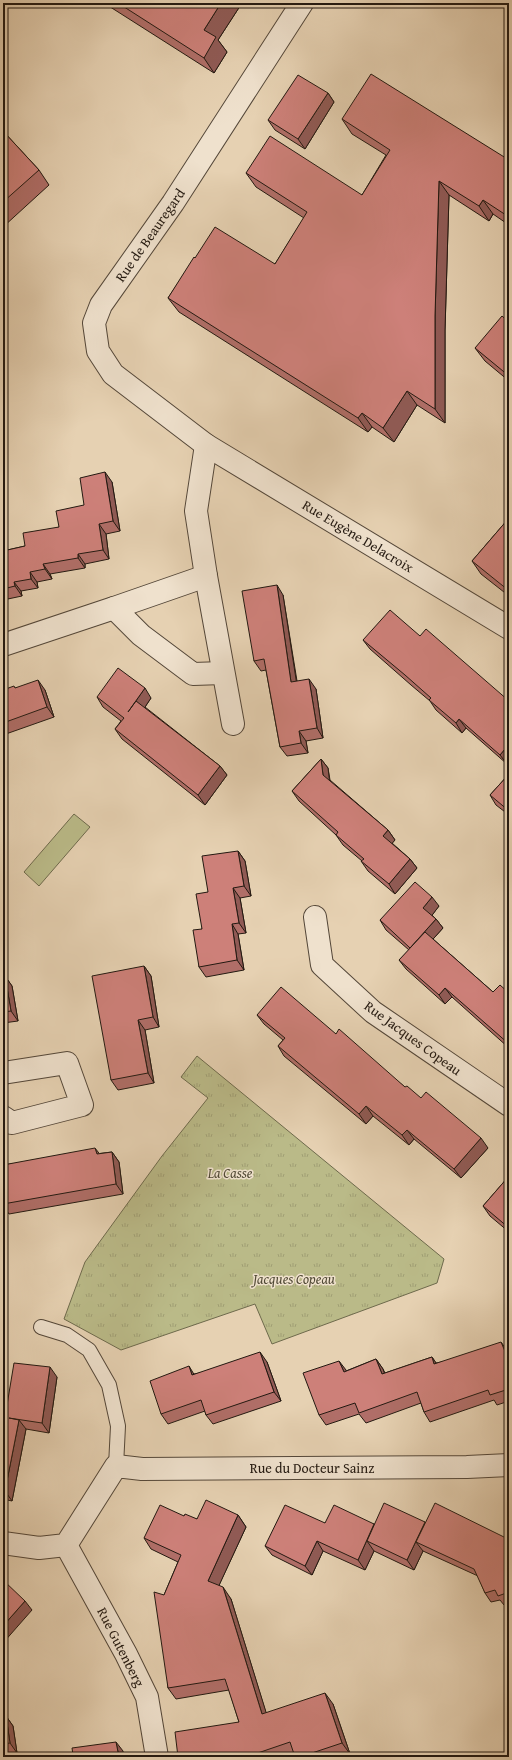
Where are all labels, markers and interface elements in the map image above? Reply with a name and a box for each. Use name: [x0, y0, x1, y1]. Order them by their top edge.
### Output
street label: Rue de Beauregard: [110, 184, 190, 286]
street label: Rue Eugène Delacroix: [299, 495, 418, 578]
street label: Rue Jacques Copeau: [360, 996, 466, 1080]
park label: La Casse: [207, 1163, 253, 1183]
park label: Jacques Copeau: [251, 1269, 335, 1289]
street label: Rue du Docteur Sainz: [250, 1458, 374, 1478]
street label: Rue Gutenberg: [92, 1604, 150, 1690]

